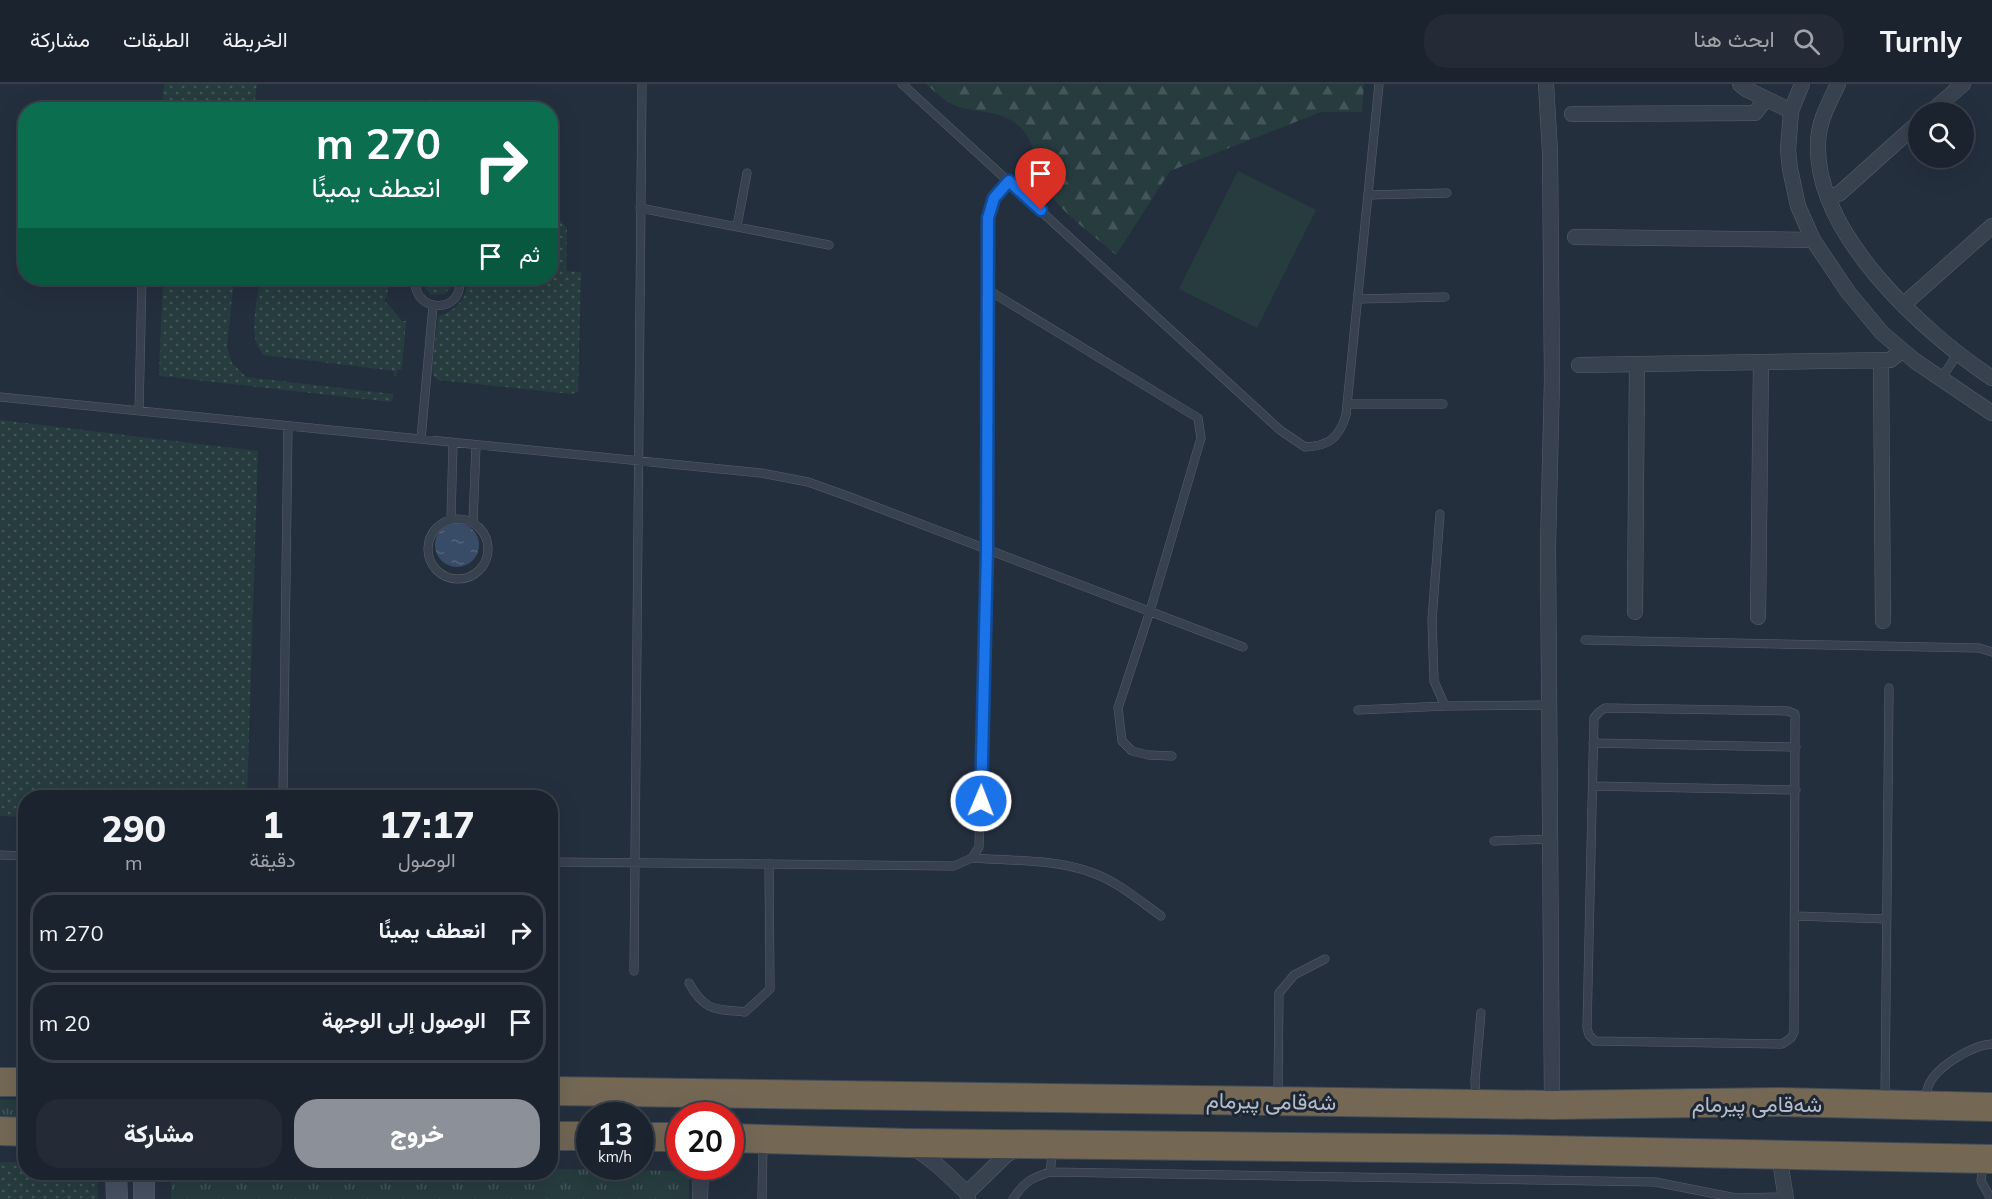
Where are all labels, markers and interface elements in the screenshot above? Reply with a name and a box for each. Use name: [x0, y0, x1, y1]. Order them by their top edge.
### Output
search box: [1424, 14, 1844, 68]
text: Turnly: [1880, 24, 1962, 59]
text: ابحث هنا: [1693, 25, 1775, 53]
icon: search: [1790, 25, 1823, 58]
text: مشاركة: [30, 26, 90, 52]
text: الطبقات: [123, 26, 190, 52]
text: الخريطة: [223, 26, 288, 52]
map controls: [1908, 102, 1974, 168]
button: search: [1908, 102, 1974, 168]
text: 270 m: [316, 117, 441, 170]
icon: right: [462, 126, 540, 204]
pin: [1015, 148, 1066, 210]
icon: arrive: [1024, 157, 1057, 190]
text: انعطف يمينًا: [311, 170, 441, 204]
icon: arrive: [474, 240, 507, 273]
text: ثم: [519, 240, 540, 268]
position arrow: [949, 769, 1013, 833]
text: 1: [262, 802, 283, 847]
text: 17:17: [379, 802, 475, 847]
text: 290: [101, 806, 166, 851]
text: دقيقة: [249, 847, 296, 872]
text: الوصول: [398, 847, 456, 872]
text: m: [125, 850, 142, 875]
text: انعطف يمينًا: [379, 916, 486, 944]
icon: right: [504, 916, 537, 949]
text: 270 m: [39, 919, 104, 947]
text: الوصول إلى الوجهة: [322, 1006, 486, 1034]
icon: arrive: [504, 1006, 537, 1039]
text: 20 m: [39, 1009, 90, 1037]
street label: شەقامی پیرمام: [1206, 1086, 1336, 1117]
street label: شەقامی پیرمام: [1692, 1090, 1822, 1119]
button: مشاركة: [36, 1099, 282, 1168]
button: خروج: [294, 1099, 540, 1168]
speed limit sign: 20: [666, 1102, 744, 1180]
text: 13: [597, 1115, 633, 1153]
text: km/h: [598, 1147, 632, 1166]

